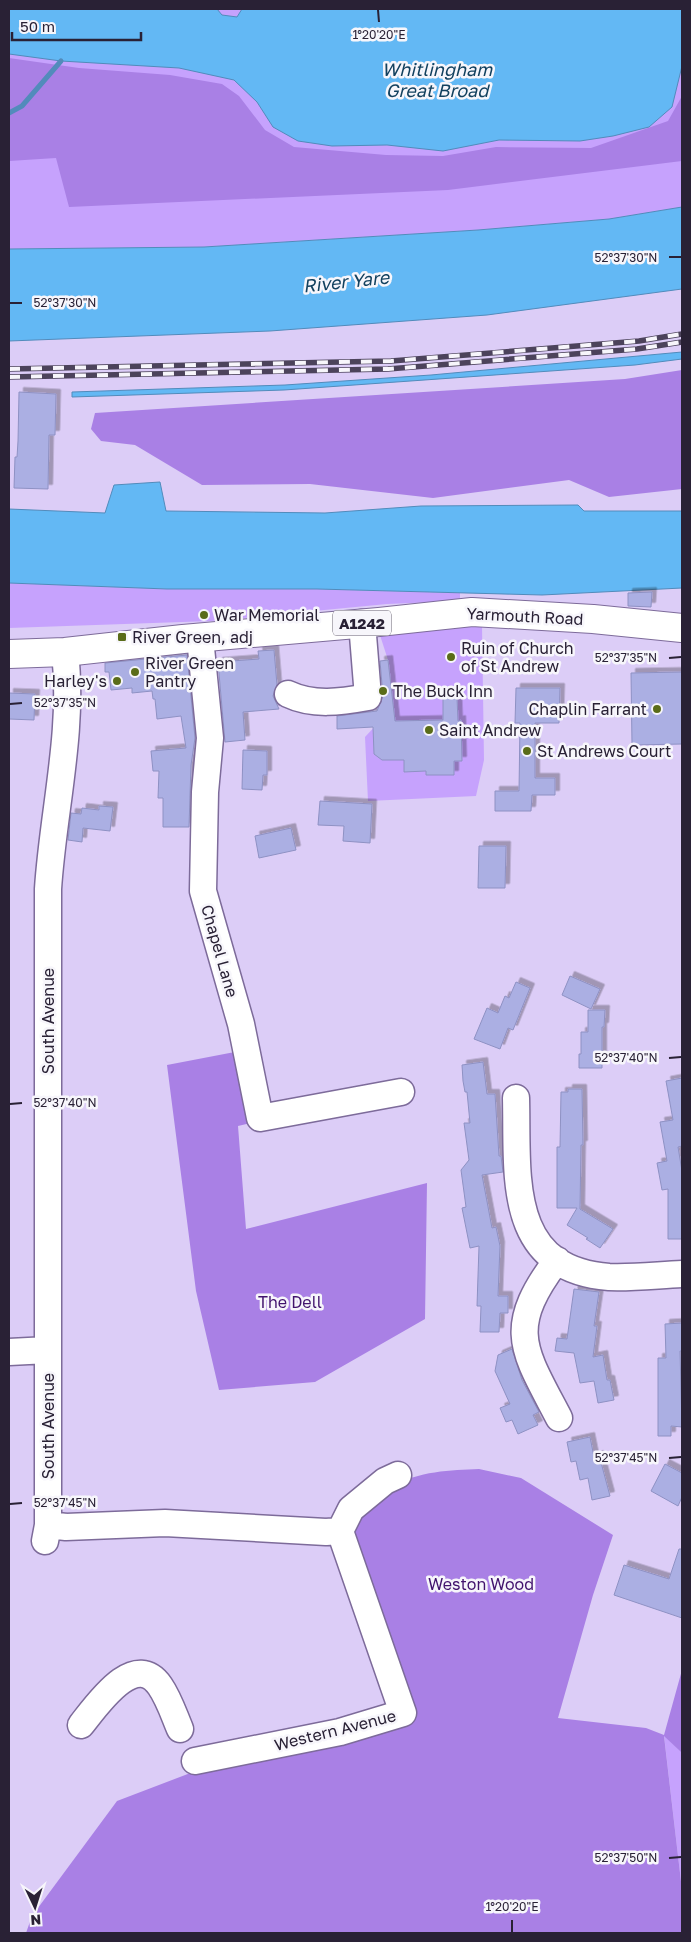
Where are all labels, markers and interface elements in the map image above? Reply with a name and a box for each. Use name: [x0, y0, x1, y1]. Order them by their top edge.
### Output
scale bar: [12, 10, 141, 42]
text: 50 m: [20, 17, 55, 35]
text: 1°20'20"E: [353, 27, 405, 42]
water label: Whitlingham Great Broad: [382, 58, 493, 101]
text: 52°37'30"N: [595, 250, 657, 265]
water label: River Yare: [302, 265, 392, 296]
text: 52°37'30"N: [34, 295, 96, 310]
street label: Yarmouth Road: [466, 603, 584, 629]
place label: War Memorial: [214, 605, 320, 625]
marker: War Memorial: [198, 609, 210, 621]
road number: A1242: [333, 610, 391, 636]
place label: River Green, adj: [132, 627, 253, 647]
marker: River Green, adj: [116, 631, 128, 643]
place label: Ruin of Church of St Andrew: [461, 638, 574, 676]
text: 52°37'35"N: [595, 650, 657, 665]
marker: Ruin of Church of St Andrew: [445, 651, 457, 663]
place label: River Green Pantry: [145, 653, 234, 691]
marker: River Green Pantry: [129, 666, 141, 678]
place label: Harley's: [44, 671, 107, 691]
marker: Harley's: [111, 675, 123, 687]
place label: The Buck Inn: [393, 681, 493, 701]
marker: The Buck Inn: [377, 685, 389, 697]
text: 52°37'35"N: [34, 695, 96, 710]
place label: Chaplin Farrant: [528, 699, 647, 719]
marker: Chaplin Farrant: [651, 703, 663, 715]
place label: Saint Andrew: [439, 720, 541, 740]
marker: Saint Andrew: [423, 724, 435, 736]
place label: St Andrews Court: [537, 741, 671, 761]
marker: St Andrews Court: [521, 745, 533, 757]
street label: Chapel Lane: [197, 902, 243, 1000]
street label: South Avenue: [38, 968, 58, 1074]
text: 52°37'40"N: [594, 1050, 658, 1065]
text: 52°37'40"N: [33, 1095, 97, 1110]
park label: The Dell: [258, 1292, 322, 1312]
street label: South Avenue: [38, 1373, 58, 1479]
text: 52°37'45"N: [595, 1450, 657, 1465]
text: 52°37'45"N: [34, 1495, 96, 1510]
park label: Weston Wood: [428, 1574, 534, 1594]
street label: Western Avenue: [272, 1705, 398, 1755]
text: 52°37'50"N: [595, 1850, 657, 1865]
north arrow: [10, 1882, 60, 1932]
text: 1°20'20"E: [486, 1899, 538, 1914]
text: N: [30, 1912, 42, 1929]

